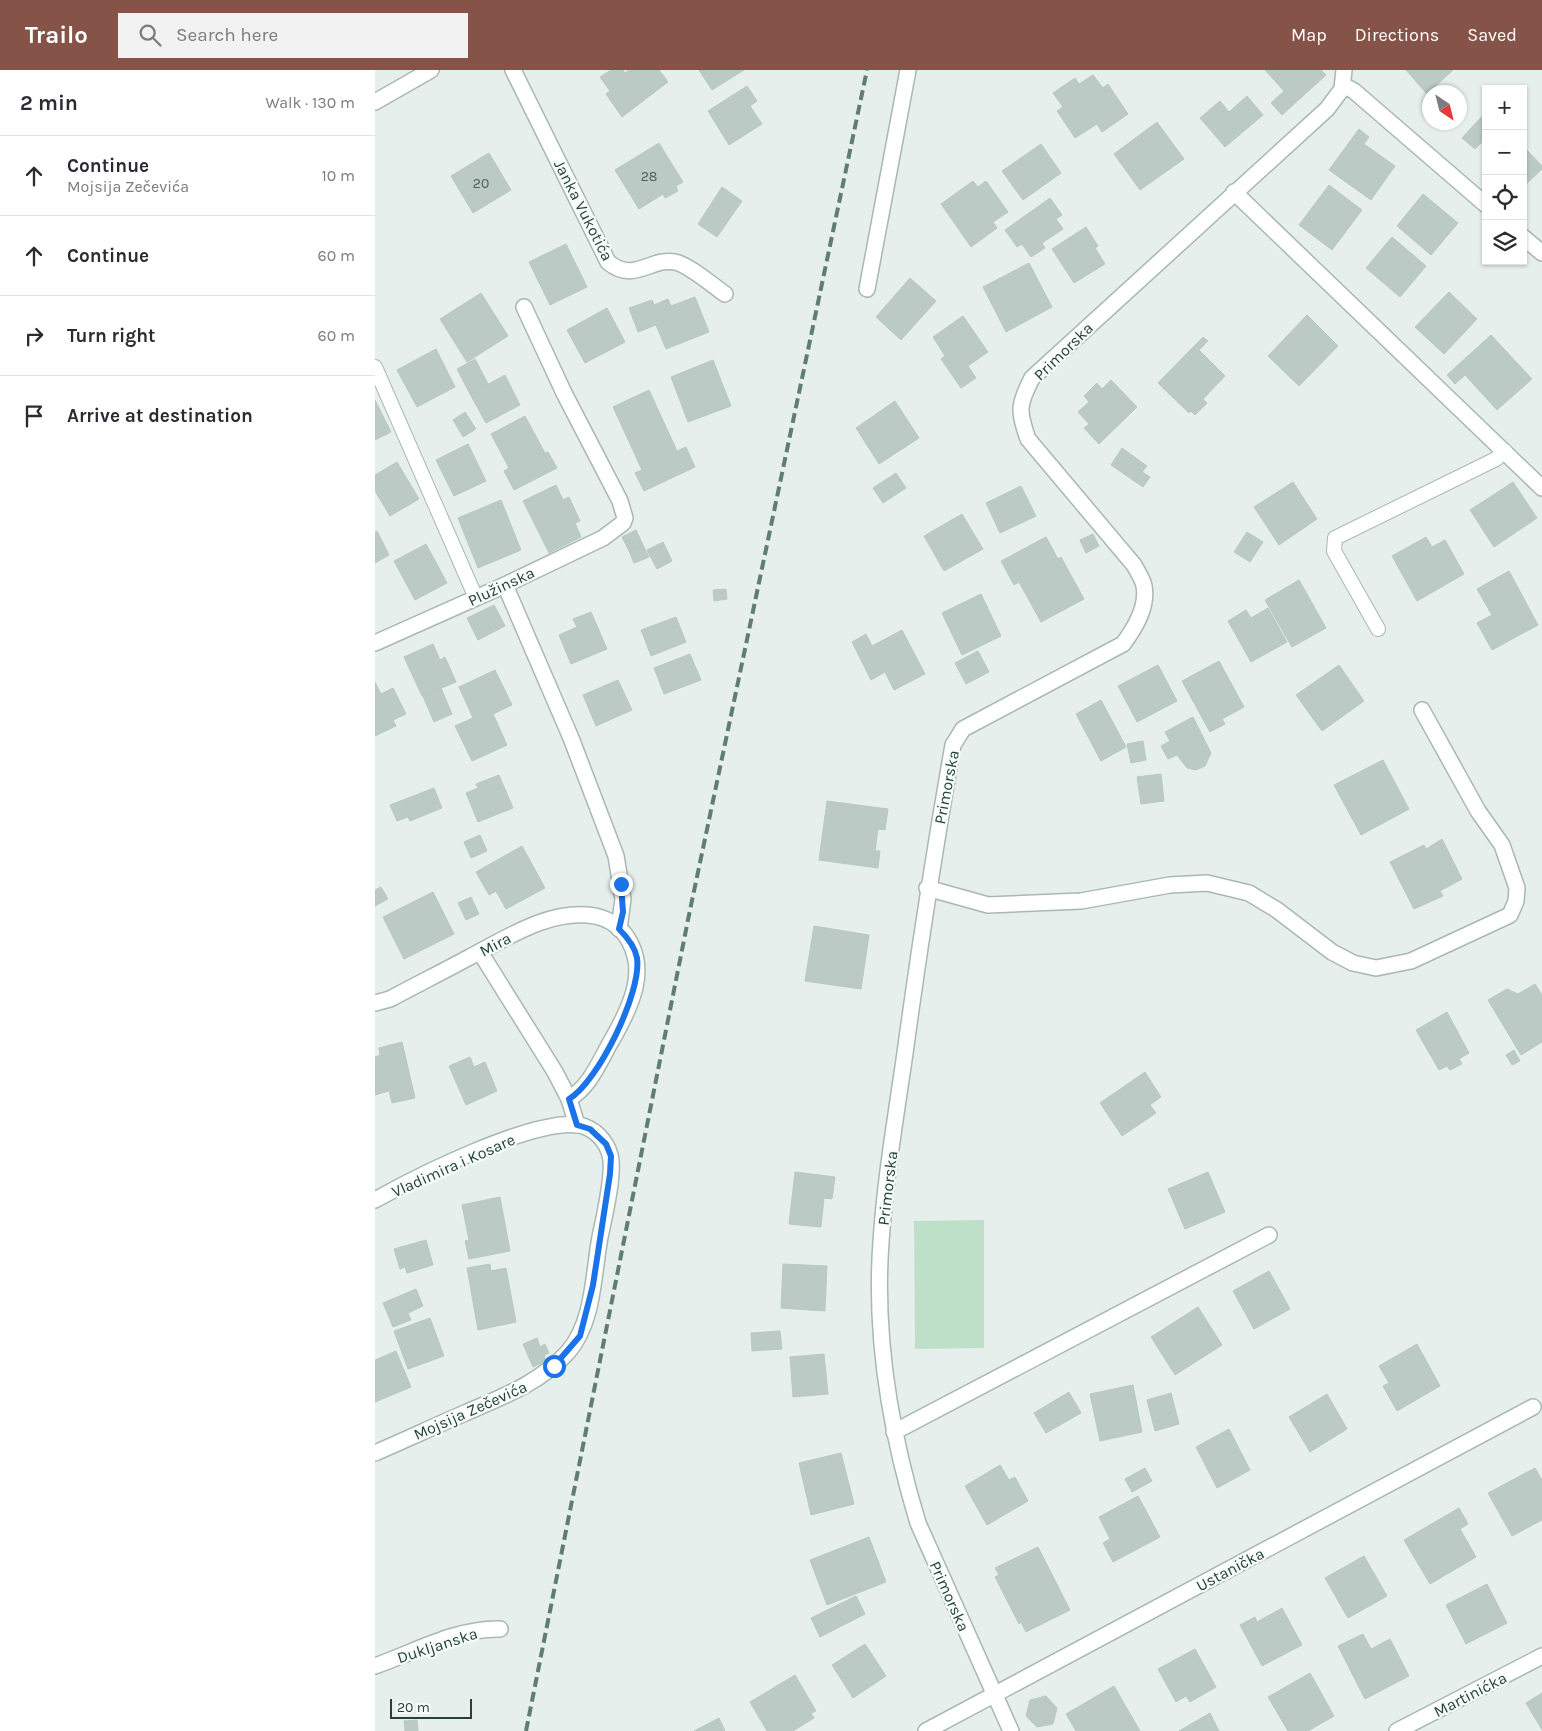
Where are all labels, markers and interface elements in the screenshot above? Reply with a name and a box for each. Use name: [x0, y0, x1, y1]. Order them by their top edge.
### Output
search box: [118, 13, 468, 58]
text: Trailo: [25, 21, 88, 49]
icon: search: [136, 21, 164, 49]
text: Search here: [176, 24, 278, 46]
text: Map: [1291, 24, 1327, 46]
text: Directions: [1355, 24, 1439, 46]
text: Saved: [1467, 24, 1517, 46]
north arrow: [1422, 85, 1467, 130]
map controls: [1482, 85, 1527, 265]
button: +: [1482, 85, 1527, 130]
text: 2 min: [20, 91, 78, 115]
text: Walk · 130 m: [265, 93, 355, 112]
button: −: [1482, 130, 1527, 175]
text: Continue: [67, 155, 149, 177]
street label: Janka Vukotića: [550, 157, 617, 264]
icon: ahead: [20, 162, 48, 190]
text: 10 m: [321, 166, 355, 185]
house number: 28: [641, 168, 657, 185]
house number: 20: [473, 175, 489, 192]
button: locate: [1482, 175, 1527, 220]
text: Mojsija Zečevića: [67, 177, 189, 196]
button: layers: [1482, 220, 1527, 265]
icon: ahead: [20, 242, 48, 270]
text: Continue: [67, 245, 149, 267]
text: 60 m: [318, 246, 355, 265]
street label: Primorska: [1030, 318, 1097, 384]
icon: right: [20, 322, 48, 350]
text: Turn right: [67, 325, 156, 347]
text: 60 m: [318, 326, 355, 345]
icon: arrive: [20, 402, 48, 430]
text: Arrive at destination: [67, 405, 253, 427]
street label: Plužinska: [465, 563, 538, 610]
street label: Primorska: [930, 748, 963, 826]
route end: [610, 873, 633, 896]
street label: Mira: [476, 928, 514, 961]
street label: Vladimira i Kosare: [389, 1130, 518, 1201]
street label: Primorska: [873, 1150, 902, 1227]
route start: [543, 1355, 566, 1378]
street label: Mojsija Zečevića: [411, 1377, 530, 1444]
street label: Ustanička: [1193, 1544, 1267, 1595]
street label: Primorska: [926, 1558, 974, 1634]
street label: Dukljanska: [395, 1624, 480, 1667]
street label: Martinićka: [1431, 1668, 1510, 1721]
scale bar: [390, 1696, 473, 1719]
text: 20 m: [397, 1699, 430, 1716]

